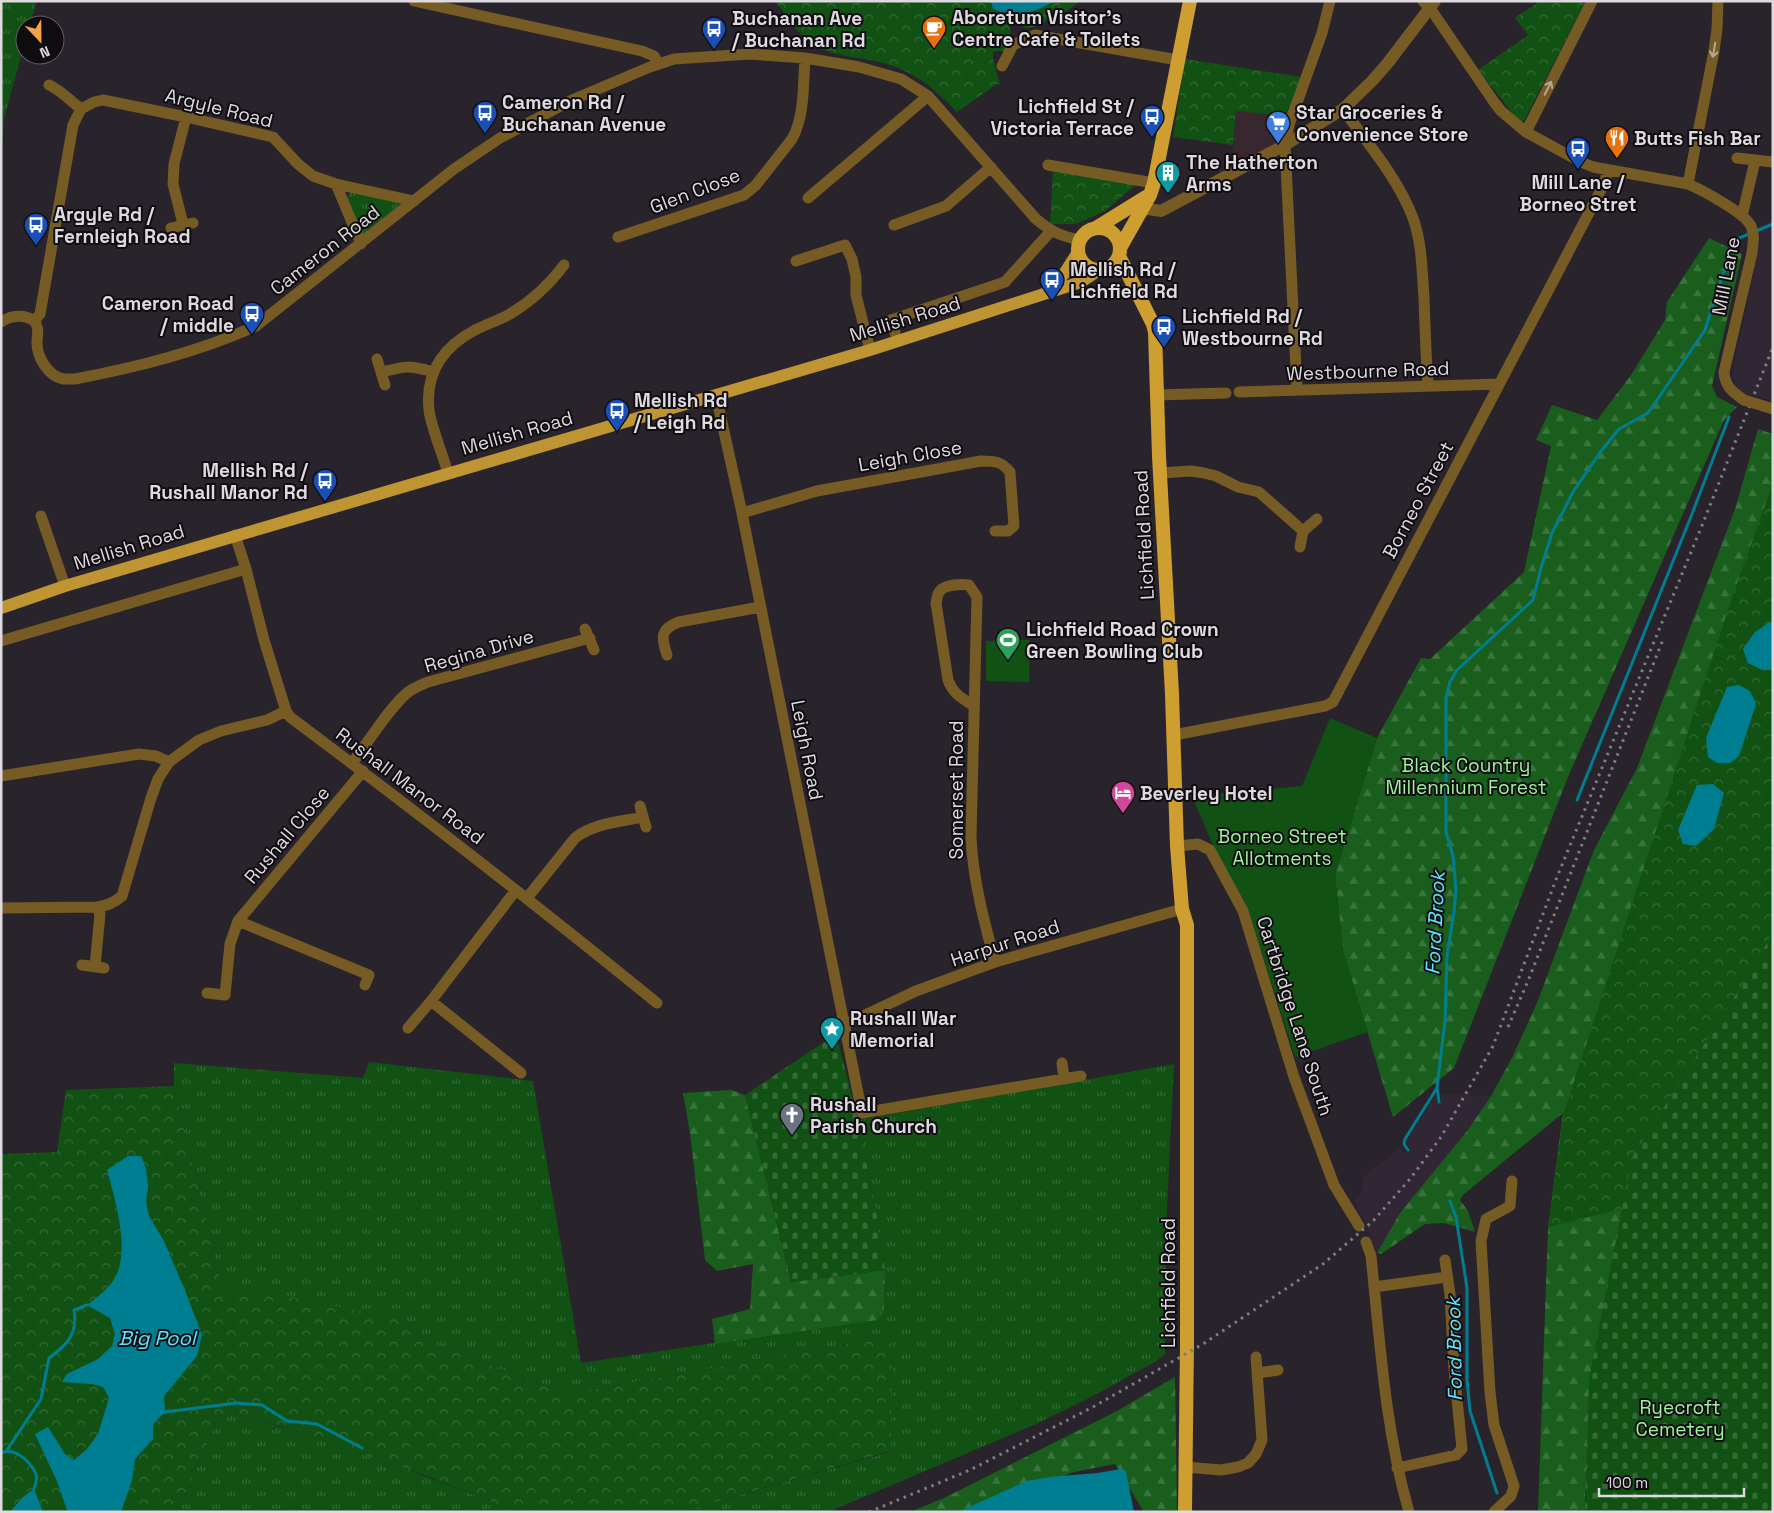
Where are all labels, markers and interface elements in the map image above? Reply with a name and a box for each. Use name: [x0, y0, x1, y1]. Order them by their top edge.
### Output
place label: Aboretum Visitor's Centre Cafe & Toilets: [952, 5, 1141, 52]
place label: Buchanan Ave / Buchanan Rd: [731, 6, 866, 53]
north arrow: [15, 15, 65, 65]
cafe icon: Aboretum Visitor's Centre Cafe & Toilets: [921, 15, 947, 49]
bus stop icon: Buchanan Ave / Buchanan Rd: [701, 16, 727, 50]
one-way arrow: [1709, 41, 1719, 57]
text: N: [37, 42, 53, 62]
one-way arrow: [1543, 81, 1553, 96]
street label: Argyle Road: [163, 83, 275, 133]
place label: Cameron Rd / Buchanan Avenue: [502, 90, 666, 137]
place label: Lichfield St / Victoria Terrace: [991, 94, 1135, 141]
bus stop icon: Cameron Rd / Buchanan Avenue: [472, 100, 498, 134]
place label: Star Groceries & Convenience Store: [1296, 100, 1468, 147]
bus stop icon: Lichfield St / Victoria Terrace: [1139, 104, 1165, 138]
supermarket icon: Star Groceries & Convenience Store: [1265, 110, 1291, 144]
restaurant icon: Butts Fish Bar: [1604, 125, 1630, 159]
place label: Butts Fish Bar: [1634, 126, 1761, 151]
bus stop icon: Mill Lane / Borneo Stret: [1565, 136, 1591, 170]
place label: The Hatherton Arms: [1186, 150, 1318, 197]
building icon: The Hatherton Arms: [1155, 160, 1181, 194]
street label: Glen Close: [646, 162, 744, 220]
place label: Mill Lane / Borneo Stret: [1519, 170, 1637, 217]
street label: Cameron Road: [265, 199, 385, 301]
place label: Argyle Rd / Fernleigh Road: [54, 202, 191, 249]
bus stop icon: Argyle Rd / Fernleigh Road: [23, 212, 49, 246]
street label: Mill Lane: [1706, 235, 1746, 317]
place label: Mellish Rd / Lichfield Rd: [1070, 257, 1178, 304]
bus stop icon: Mellish Rd / Lichfield Rd: [1039, 267, 1065, 301]
street label: Mellish Road: [846, 290, 964, 348]
place label: Cameron Road / middle: [102, 291, 234, 338]
bus stop icon: Cameron Road / middle: [239, 301, 265, 335]
place label: Lichfield Rd / Westbourne Rd: [1182, 304, 1323, 351]
bus stop icon: Lichfield Rd / Westbourne Rd: [1151, 314, 1177, 348]
street label: Westbourne Road: [1286, 356, 1450, 386]
place label: Mellish Rd / Leigh Rd: [633, 388, 728, 435]
bus stop icon: Mellish Rd / Leigh Rd: [604, 398, 630, 432]
street label: Mellish Road: [458, 405, 576, 461]
street label: Leigh Close: [856, 435, 964, 477]
street label: Borneo Street: [1377, 437, 1459, 563]
place label: Mellish Rd / Rushall Manor Rd: [149, 458, 309, 505]
bus stop icon: Mellish Rd / Rushall Manor Rd: [312, 468, 338, 502]
street label: Lichfield Road: [1128, 469, 1160, 601]
street label: Mellish Road: [70, 518, 188, 576]
place label: Lichfield Road Crown Green Bowling Club: [1026, 617, 1219, 664]
street label: Regina Drive: [421, 623, 537, 679]
sports icon: Lichfield Road Crown Green Bowling Club: [995, 627, 1021, 661]
street label: Leigh Road: [785, 698, 829, 802]
street label: Somerset Road: [944, 720, 969, 860]
street label: Rushall Manor Road: [331, 722, 489, 850]
park label: Black Country Millennium Forest: [1386, 753, 1546, 800]
hotel icon: Beverley Hotel: [1110, 780, 1136, 814]
street label: Rushall Close: [239, 781, 335, 889]
place label: Beverley Hotel: [1140, 781, 1273, 806]
park label: Borneo Street Allotments: [1217, 824, 1347, 871]
water label: Ford Brook: [1419, 868, 1451, 976]
street label: Cartbridge Lane South: [1251, 913, 1339, 1119]
street label: Harpur Road: [947, 914, 1063, 972]
place label: Rushall War Memorial: [850, 1006, 957, 1053]
place icon: Rushall War Memorial: [819, 1016, 845, 1050]
place label: Rushall Parish Church: [810, 1092, 937, 1139]
church icon: Rushall Parish Church: [779, 1102, 805, 1136]
street label: Lichfield Road: [1156, 1218, 1181, 1348]
water label: Ford Brook: [1440, 1294, 1468, 1401]
water label: Big Pool: [118, 1325, 198, 1351]
park label: Ryecroft Cemetery: [1635, 1395, 1725, 1442]
scale bar: [1599, 1466, 1744, 1498]
text: 100 m: [1606, 1473, 1648, 1492]

